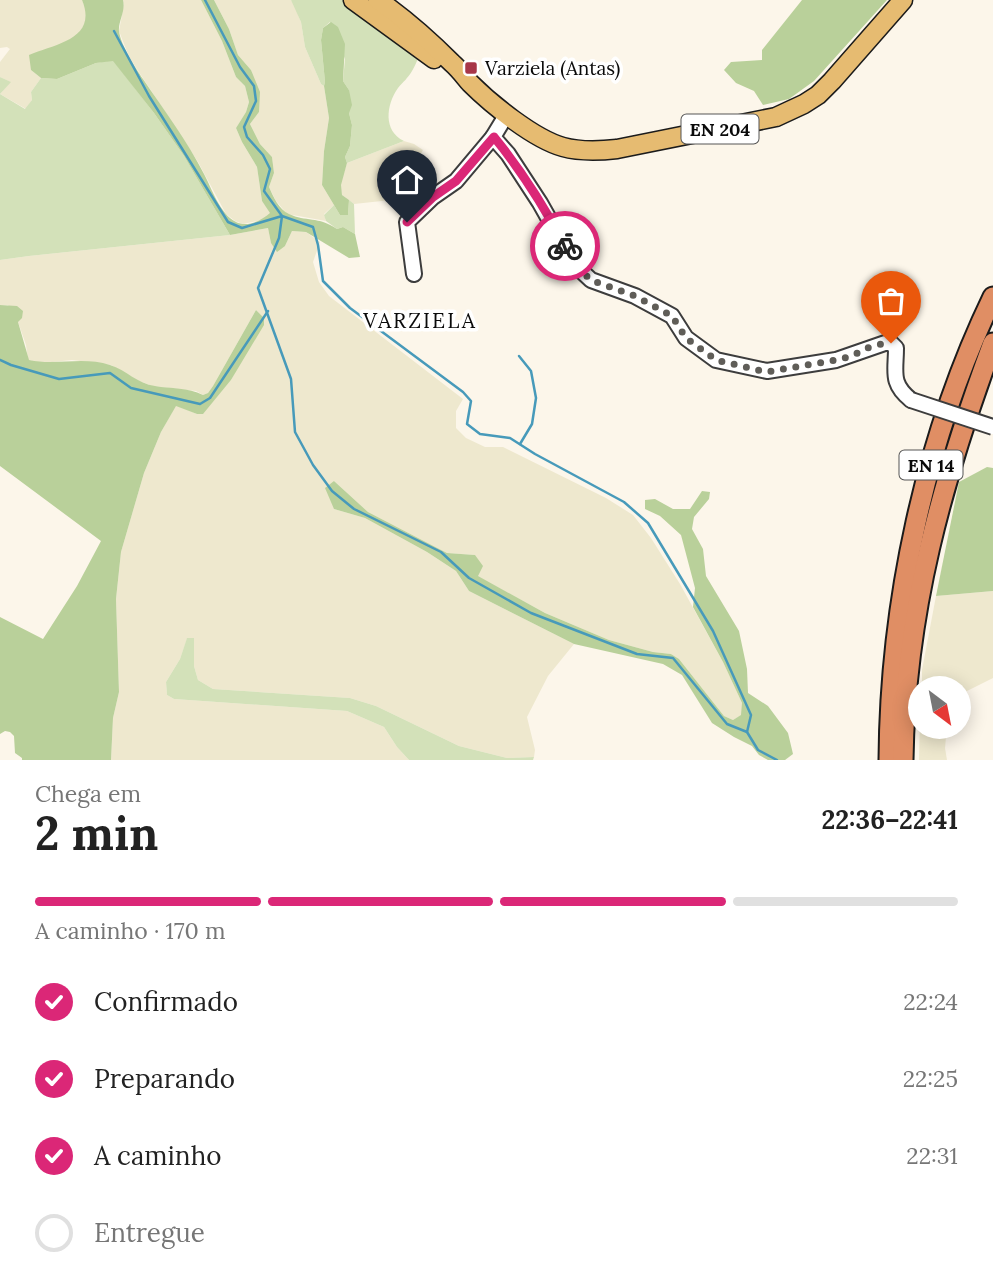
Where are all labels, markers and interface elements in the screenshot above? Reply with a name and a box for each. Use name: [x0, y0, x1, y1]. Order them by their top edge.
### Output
place label: Varziela (Antas): [484, 56, 621, 81]
marker: Varziela (Antas): [463, 60, 479, 76]
road number: EN 204: [682, 114, 758, 144]
pin: [377, 150, 437, 222]
icon: home: [388, 161, 426, 199]
courier: [530, 211, 600, 281]
icon: bike: [546, 227, 584, 265]
pin: [861, 271, 921, 343]
icon: bag: [872, 282, 910, 320]
district label: VARZIELA: [362, 307, 477, 334]
road number: EN 14: [900, 450, 962, 480]
north arrow: [908, 676, 971, 738]
map controls: [908, 676, 971, 739]
text: Chega em: [35, 779, 141, 808]
text: 22:36–22:41: [821, 803, 958, 836]
text: 2 min: [35, 804, 158, 863]
text: A caminho · 170 m: [35, 916, 225, 945]
icon: check: [35, 983, 73, 1021]
text: Confirmado: [94, 985, 238, 1018]
text: 22:24: [903, 987, 958, 1016]
icon: check: [35, 1060, 73, 1098]
text: Preparando: [94, 1062, 235, 1095]
text: 22:25: [903, 1064, 958, 1093]
icon: check: [35, 1137, 73, 1175]
text: A caminho: [94, 1139, 221, 1172]
text: 22:31: [906, 1141, 958, 1170]
text: Entregue: [94, 1216, 205, 1249]

